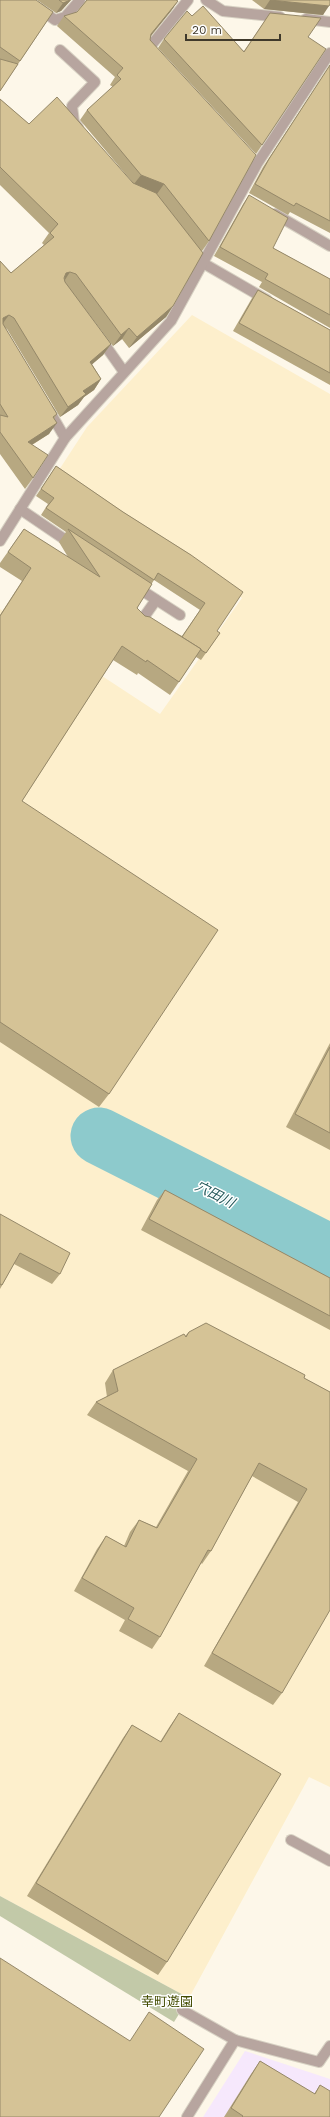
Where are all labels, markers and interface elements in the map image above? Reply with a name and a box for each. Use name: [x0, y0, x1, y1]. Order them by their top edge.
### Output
scale bar: [186, 16, 280, 42]
text: 20 m: [192, 23, 222, 37]
water label: 穴田川: [193, 1177, 239, 1212]
park label: 幸町遊園: [141, 1994, 193, 2009]

